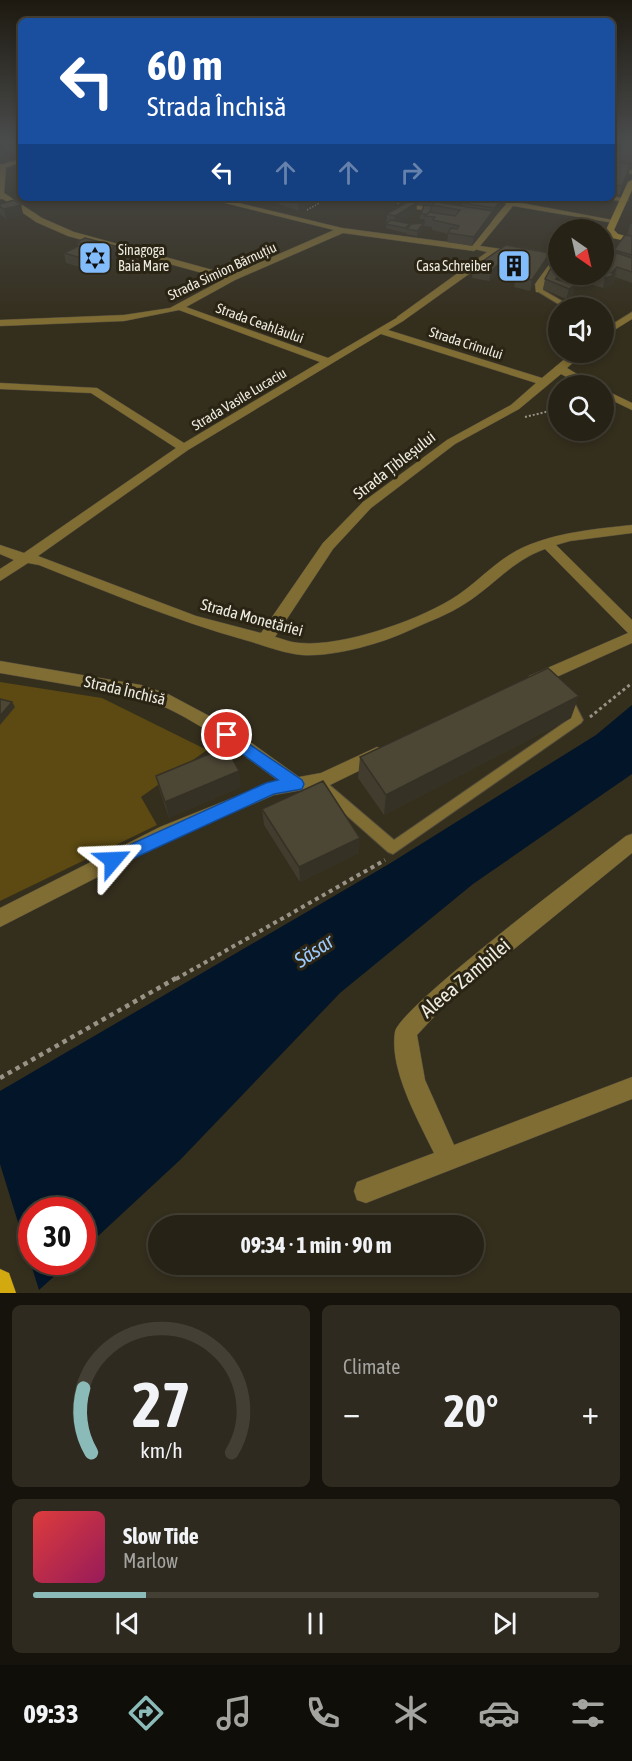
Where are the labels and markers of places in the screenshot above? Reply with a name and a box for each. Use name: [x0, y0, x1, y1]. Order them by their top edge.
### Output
synagogue icon: Sinagoga Baia Mare: [77, 240, 113, 276]
place label: Sinagoga Baia Mare: [118, 242, 169, 274]
building icon: Casa Schreiber: [496, 248, 532, 284]
place label: Casa Schreiber: [416, 258, 492, 274]
pin: [201, 709, 252, 760]

